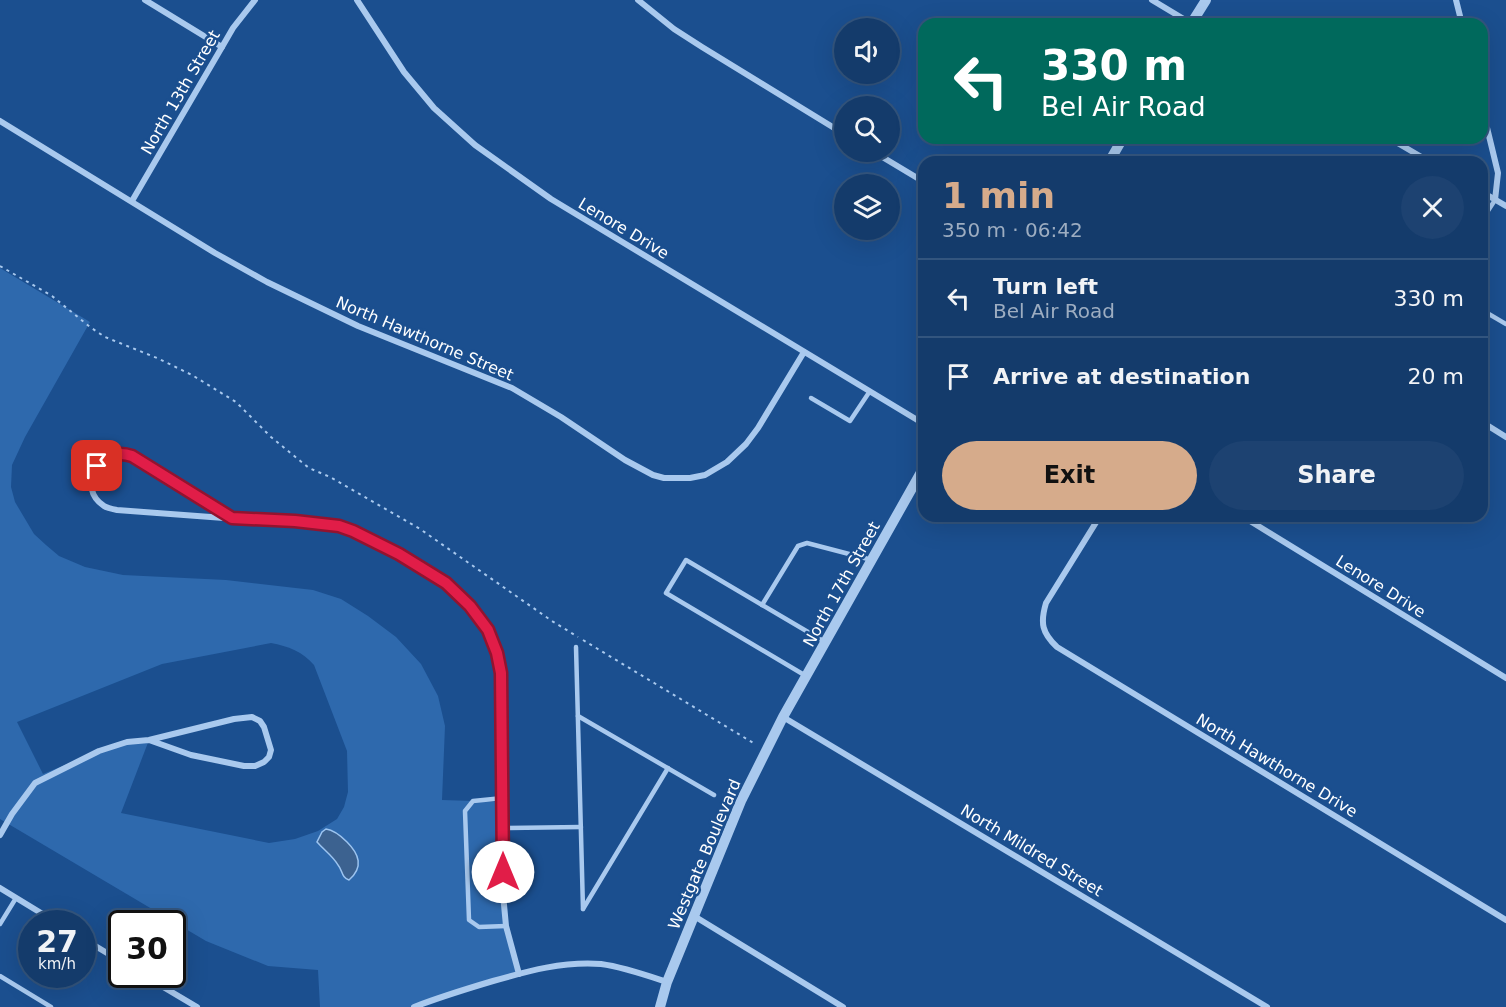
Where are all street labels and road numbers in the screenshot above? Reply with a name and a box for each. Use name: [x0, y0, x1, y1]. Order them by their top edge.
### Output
street label: North 13th Street: [137, 27, 224, 158]
street label: Lenore Drive: [575, 194, 672, 263]
street label: North Hawthorne Street: [333, 292, 516, 385]
street label: North 17th Street: [799, 518, 884, 650]
street label: Lenore Drive: [1332, 551, 1429, 622]
street label: North Hawthorne Drive: [1193, 710, 1361, 821]
street label: Westgate Boulevard: [664, 776, 745, 932]
street label: North Mildred Street: [957, 800, 1106, 900]

